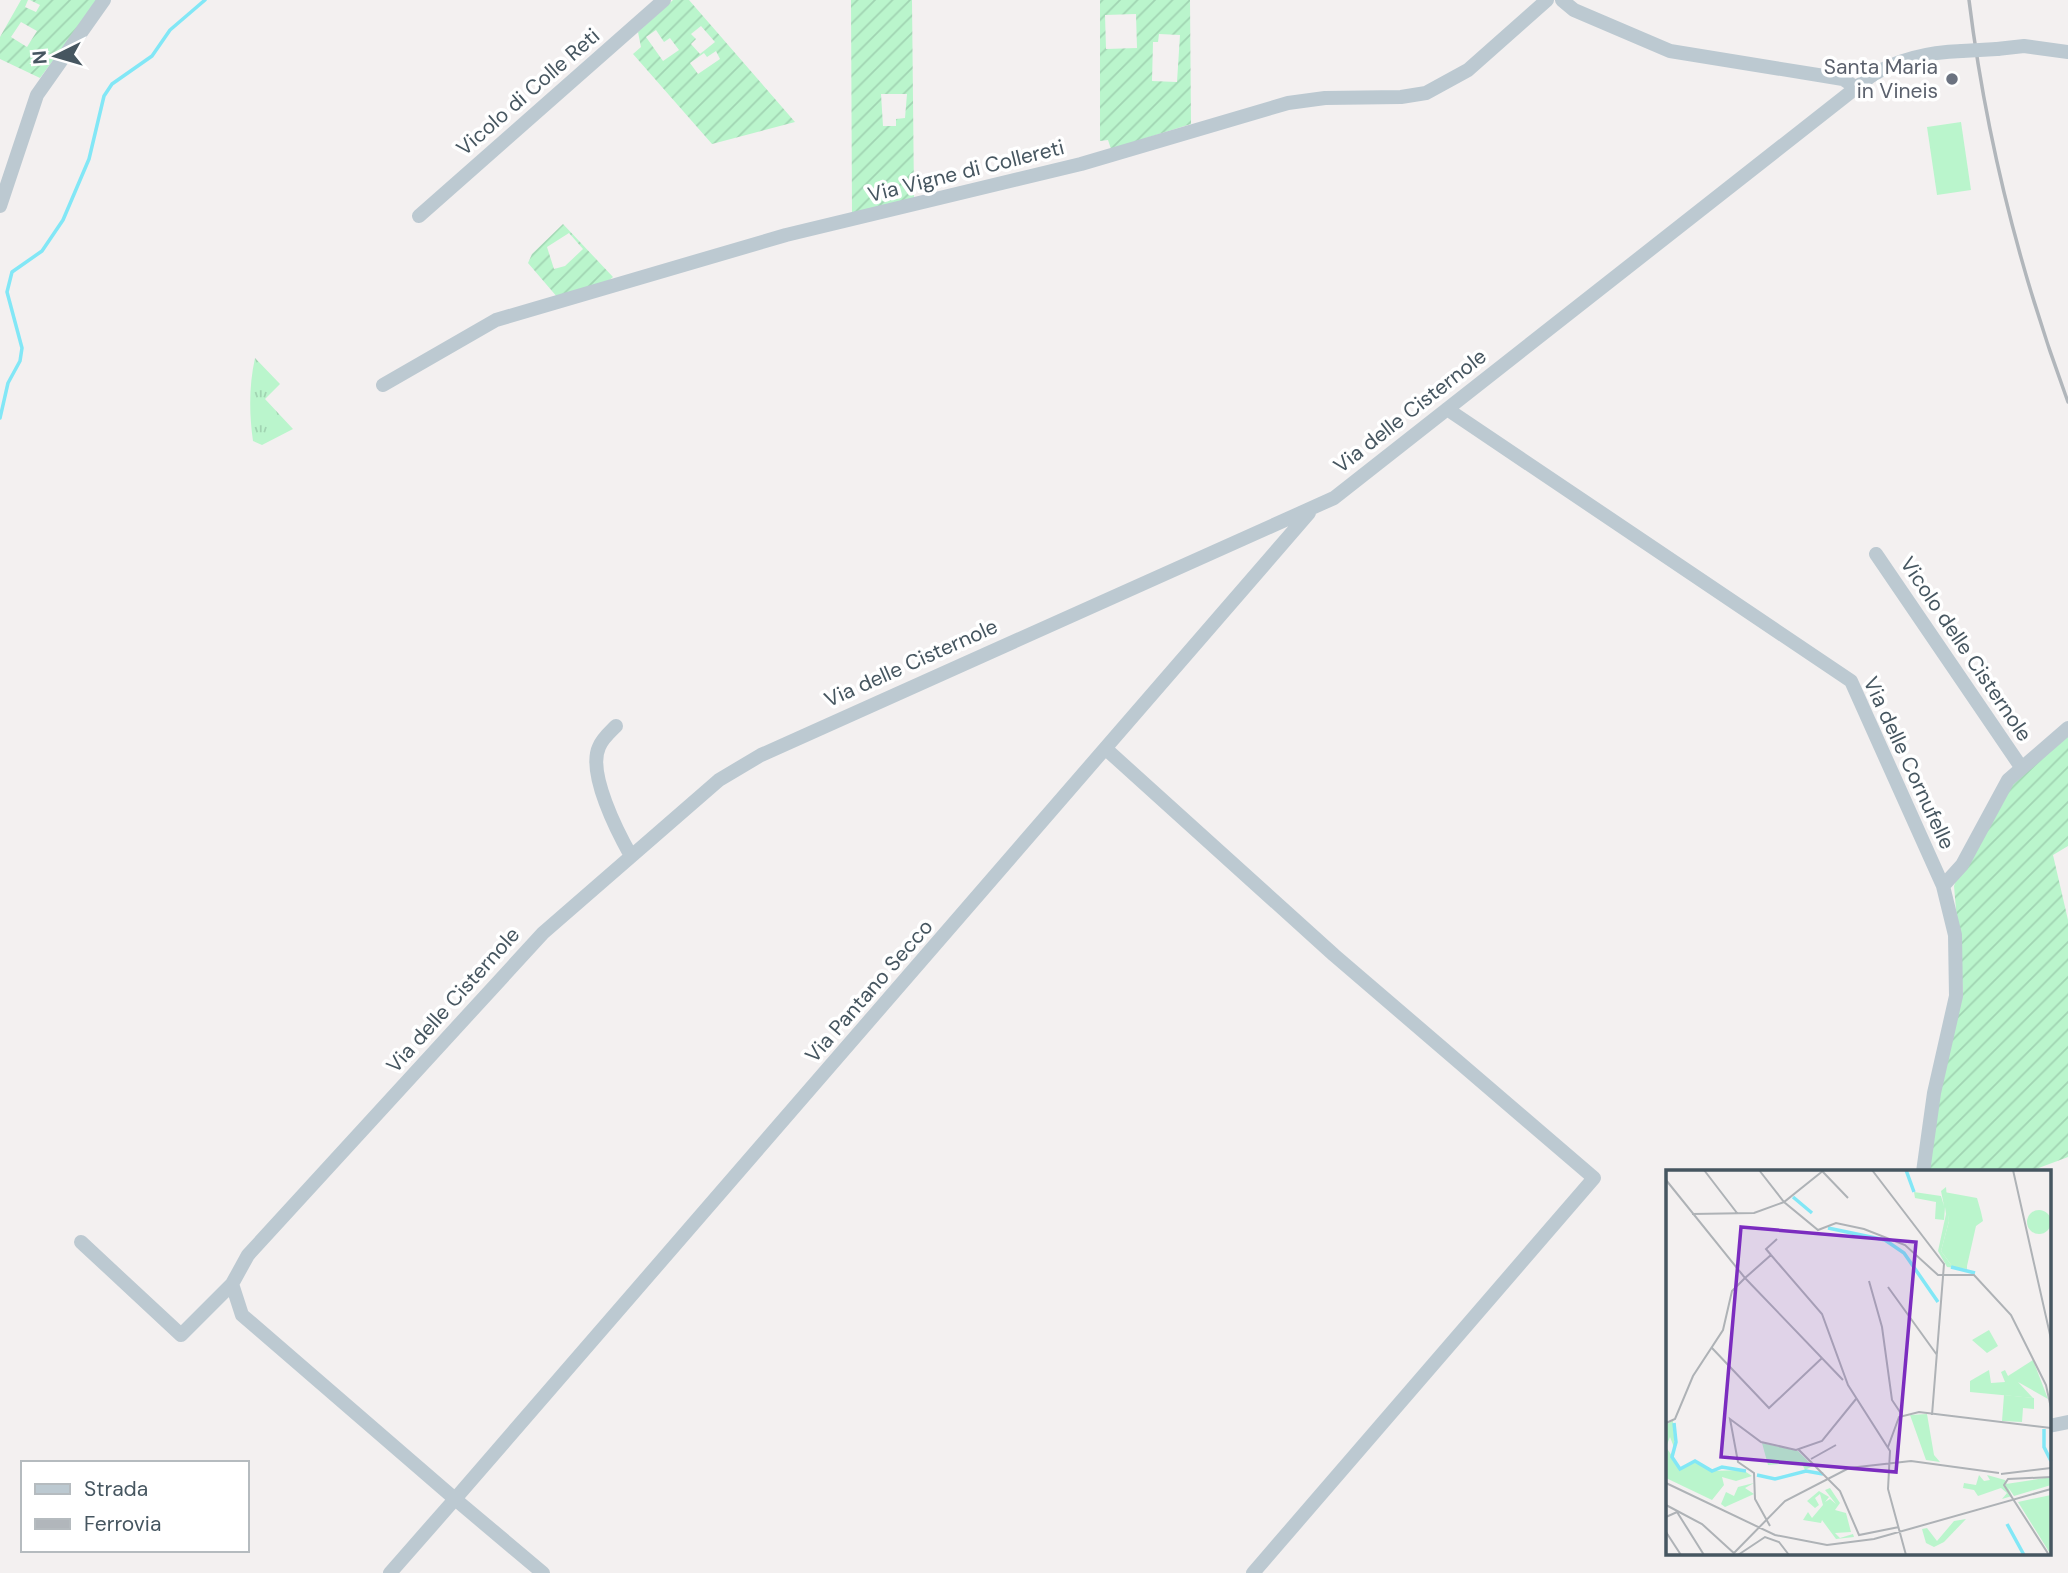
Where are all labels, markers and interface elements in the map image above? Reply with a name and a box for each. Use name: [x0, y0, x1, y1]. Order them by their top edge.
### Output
north arrow: [21, 21, 91, 91]
street label: Vicolo di Colle Reti: [450, 22, 606, 162]
text: N: [27, 49, 53, 65]
place label: Santa Maria in Vineis: [1824, 53, 1938, 105]
marker: Santa Maria in Vineis: [1944, 71, 1960, 87]
street label: Via Vigne di Collereti: [865, 133, 1067, 209]
street label: Via delle Cisternole: [1328, 342, 1492, 480]
street label: Vicolo delle Cisternole: [1894, 551, 2038, 747]
street label: Via delle Cisternole: [820, 612, 1002, 714]
street label: Via delle Cornufelle: [1857, 672, 1961, 854]
street label: Via Pantano Secco: [799, 913, 939, 1069]
street label: Via delle Cisternole: [380, 921, 526, 1079]
inset map: [1666, 1170, 2050, 1556]
legend: [21, 1461, 248, 1552]
text: Strada: [84, 1475, 148, 1503]
text: Ferrovia: [84, 1510, 161, 1538]

